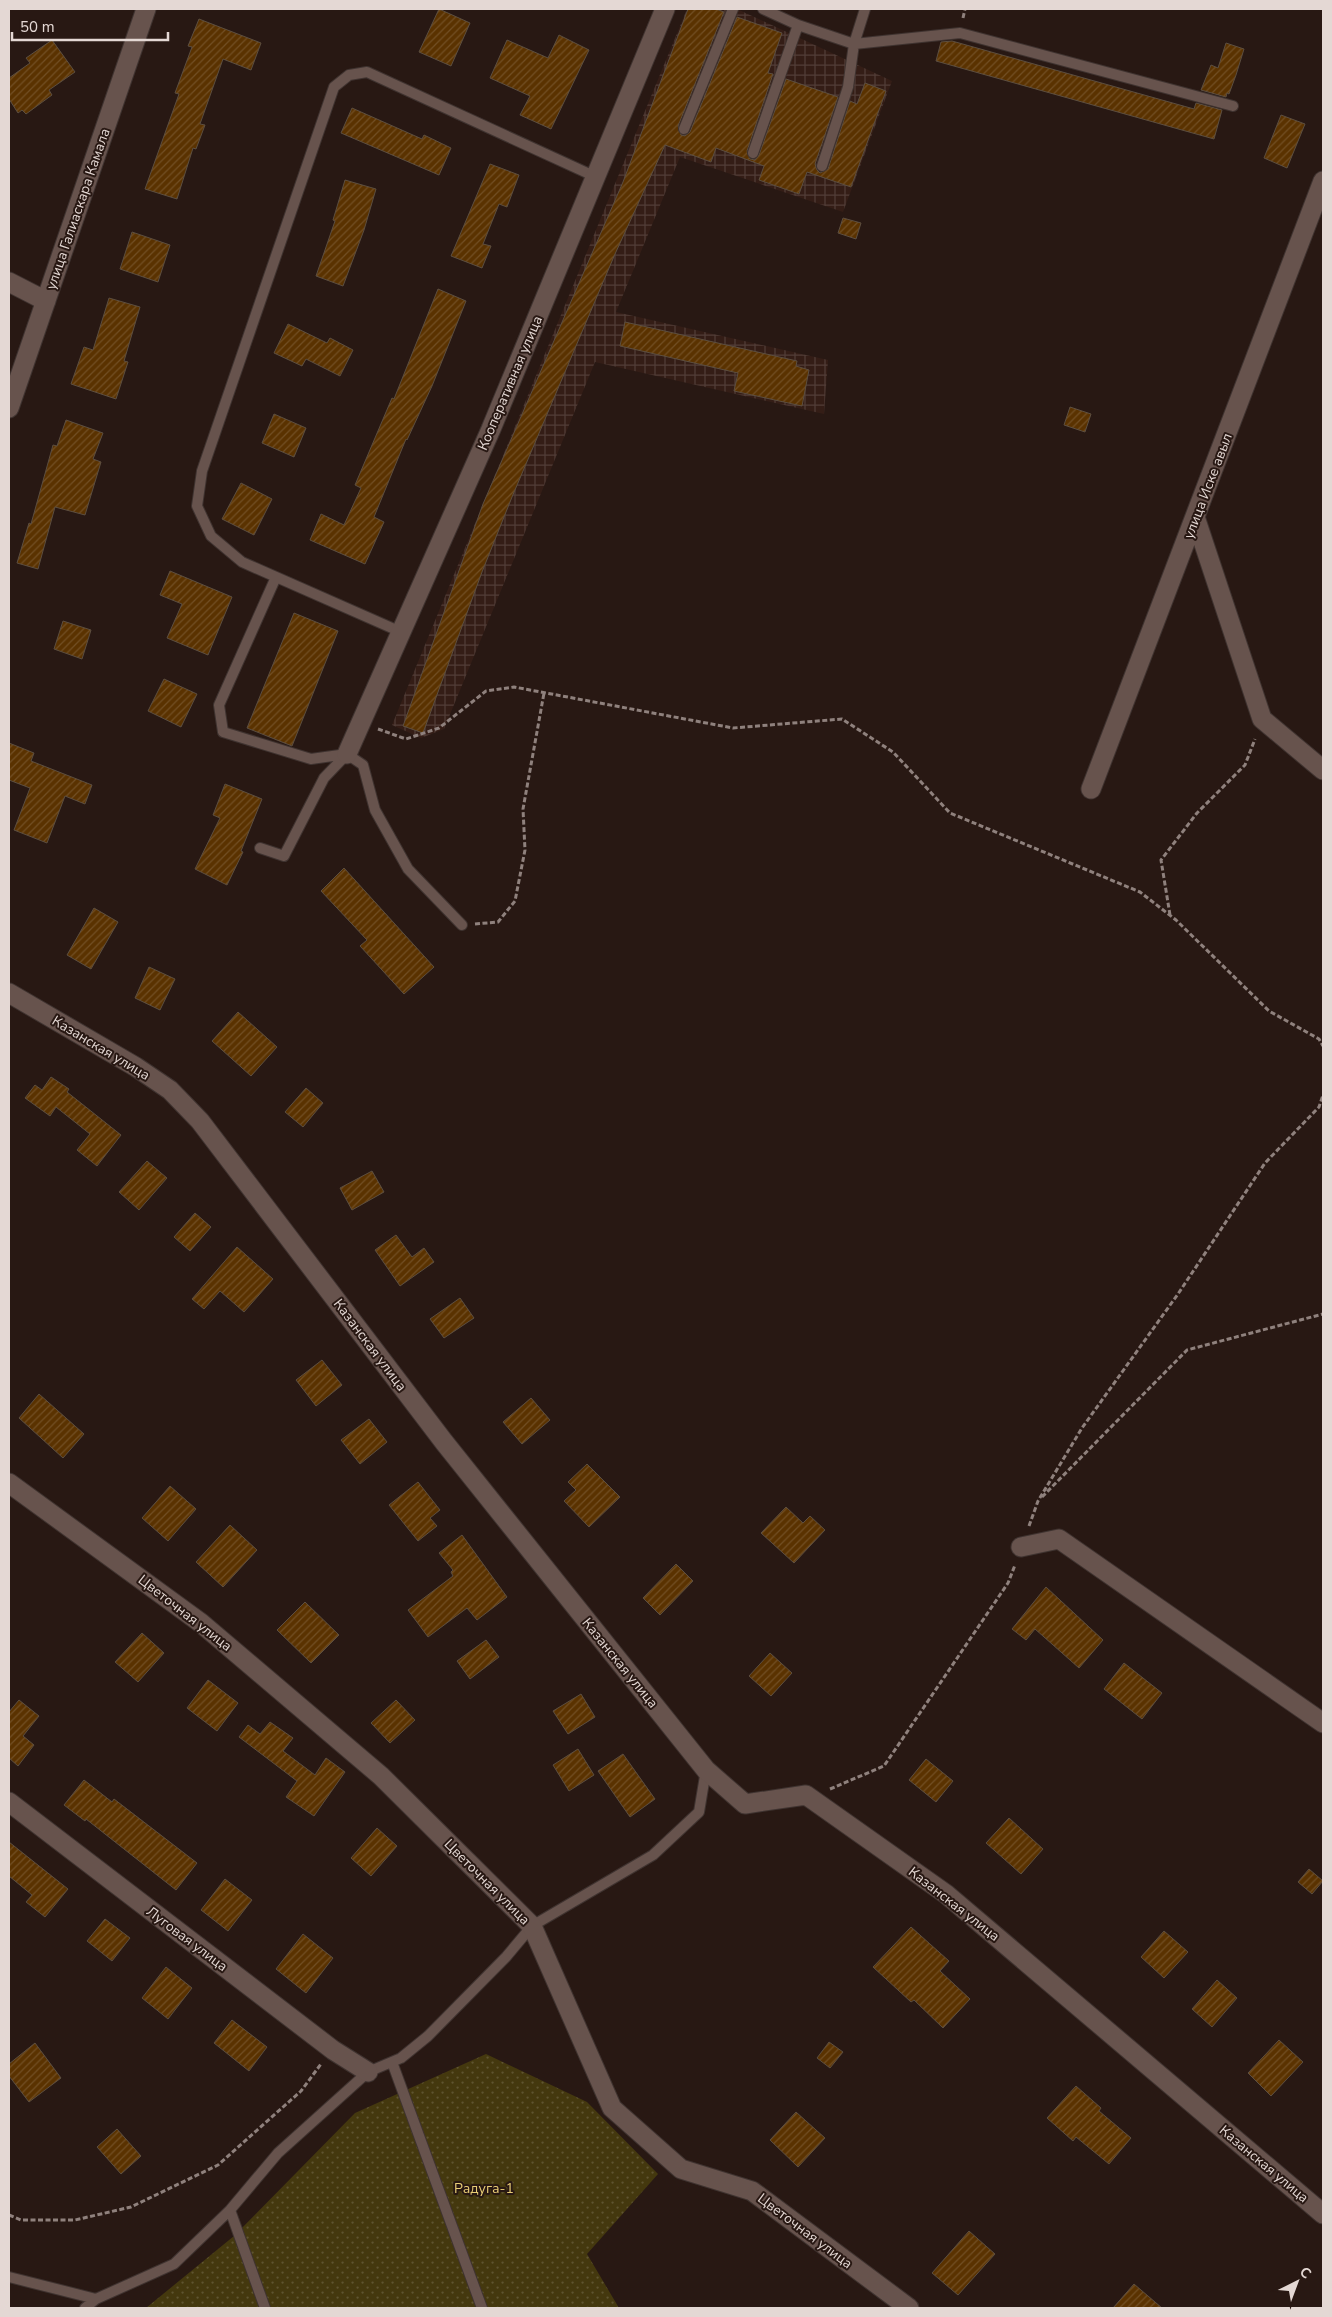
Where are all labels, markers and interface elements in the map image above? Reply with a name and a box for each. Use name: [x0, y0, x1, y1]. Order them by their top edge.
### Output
scale bar: [12, 10, 169, 42]
text: 50 m: [20, 17, 55, 37]
street label: улица Галиаскара Камала: [41, 126, 115, 292]
street label: Кооперативная улица: [473, 313, 547, 453]
street label: улица Иске авыл: [1179, 430, 1237, 542]
street label: Казанская улица: [49, 1011, 153, 1085]
street label: Казанская улица: [329, 1295, 411, 1395]
street label: Цветочная улица: [134, 1570, 236, 1656]
street label: Казанская улица: [578, 1614, 662, 1712]
street label: Цветочная улица: [440, 1835, 534, 1929]
street label: Казанская улица: [904, 1862, 1004, 1946]
street label: Луговая улица: [142, 1902, 232, 1976]
street label: Казанская улица: [1215, 2121, 1313, 2207]
park label: Радуга-1: [454, 2179, 514, 2198]
street label: Цветочная улица: [754, 2189, 856, 2273]
north arrow: [1272, 2257, 1322, 2307]
text: С: [1295, 2262, 1316, 2283]

